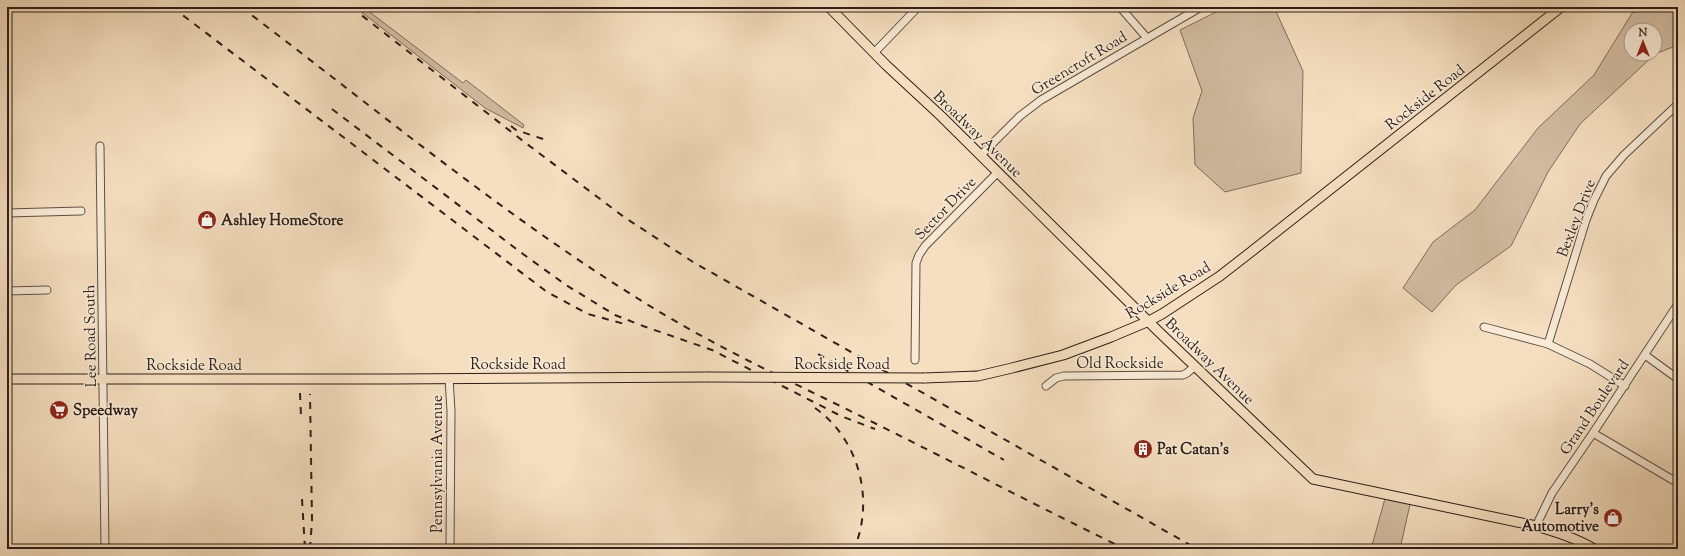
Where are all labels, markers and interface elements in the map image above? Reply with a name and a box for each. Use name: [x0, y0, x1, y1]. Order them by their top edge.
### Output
north arrow: [1623, 22, 1663, 62]
text: N: [1638, 25, 1648, 41]
street label: Greencroft Road: [1028, 27, 1132, 101]
street label: Rockside Road: [1382, 60, 1471, 136]
street label: Broadway Avenue: [928, 87, 1026, 183]
street label: Sector Drive: [910, 173, 982, 245]
street label: Bexley Drive: [1553, 176, 1602, 261]
shop icon: Ashley HomeStore: [196, 209, 218, 231]
place label: Ashley HomeStore: [221, 211, 344, 232]
street label: Rockside Road: [1122, 257, 1216, 325]
street label: Lee Road South: [80, 284, 103, 388]
street label: Broadway Avenue: [1160, 314, 1258, 410]
street label: Old Rockside: [1076, 354, 1164, 375]
street label: Rockside Road: [470, 355, 566, 376]
street label: Rockside Road: [794, 355, 890, 376]
street label: Rockside Road: [146, 356, 242, 377]
street label: Grand Boulevard: [1556, 356, 1635, 460]
street label: Pennsylvania Avenue: [428, 395, 449, 533]
supermarket icon: Speedway: [48, 399, 70, 421]
place label: Speedway: [73, 401, 138, 422]
building icon: Pat Catan's: [1132, 438, 1154, 460]
place label: Pat Catan's: [1157, 440, 1229, 461]
place label: Larry's Automotive: [1521, 500, 1599, 538]
shop icon: Larry's Automotive: [1602, 507, 1624, 529]

